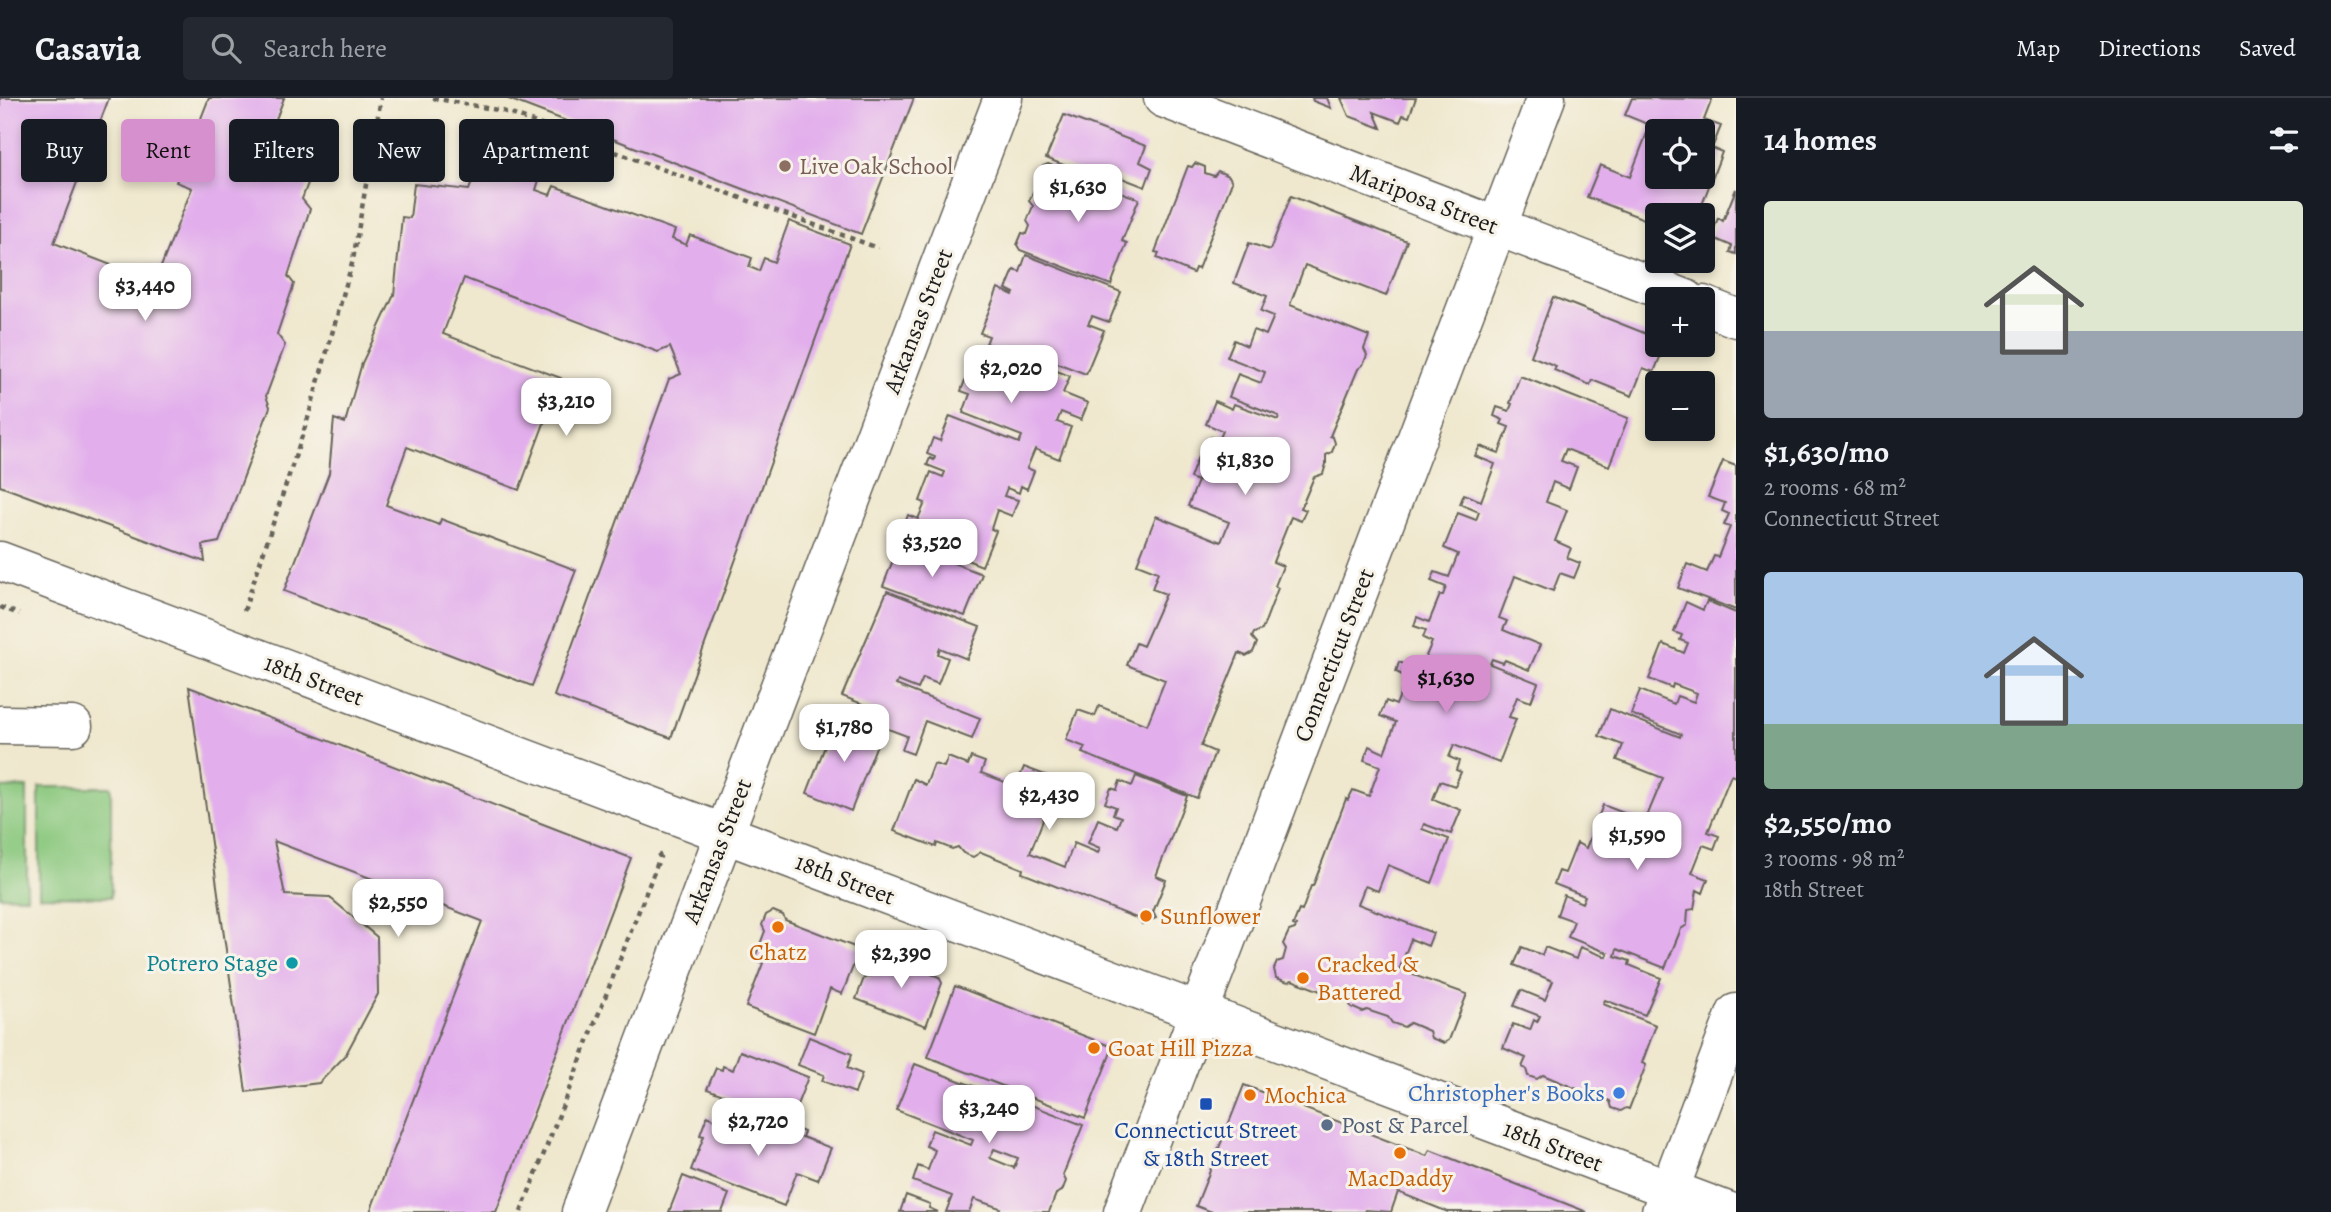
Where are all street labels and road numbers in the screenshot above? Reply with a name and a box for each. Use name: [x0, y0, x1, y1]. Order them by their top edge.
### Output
street label: Mariposa Street: [1345, 156, 1503, 242]
street label: Arkansas Street: [875, 244, 960, 399]
street label: Connecticut Street: [1286, 564, 1382, 746]
street label: 18th Street: [260, 646, 369, 714]
street label: Arkansas Street: [674, 774, 759, 929]
street label: 18th Street: [791, 845, 900, 913]
street label: 18th Street: [1499, 1112, 1608, 1180]

